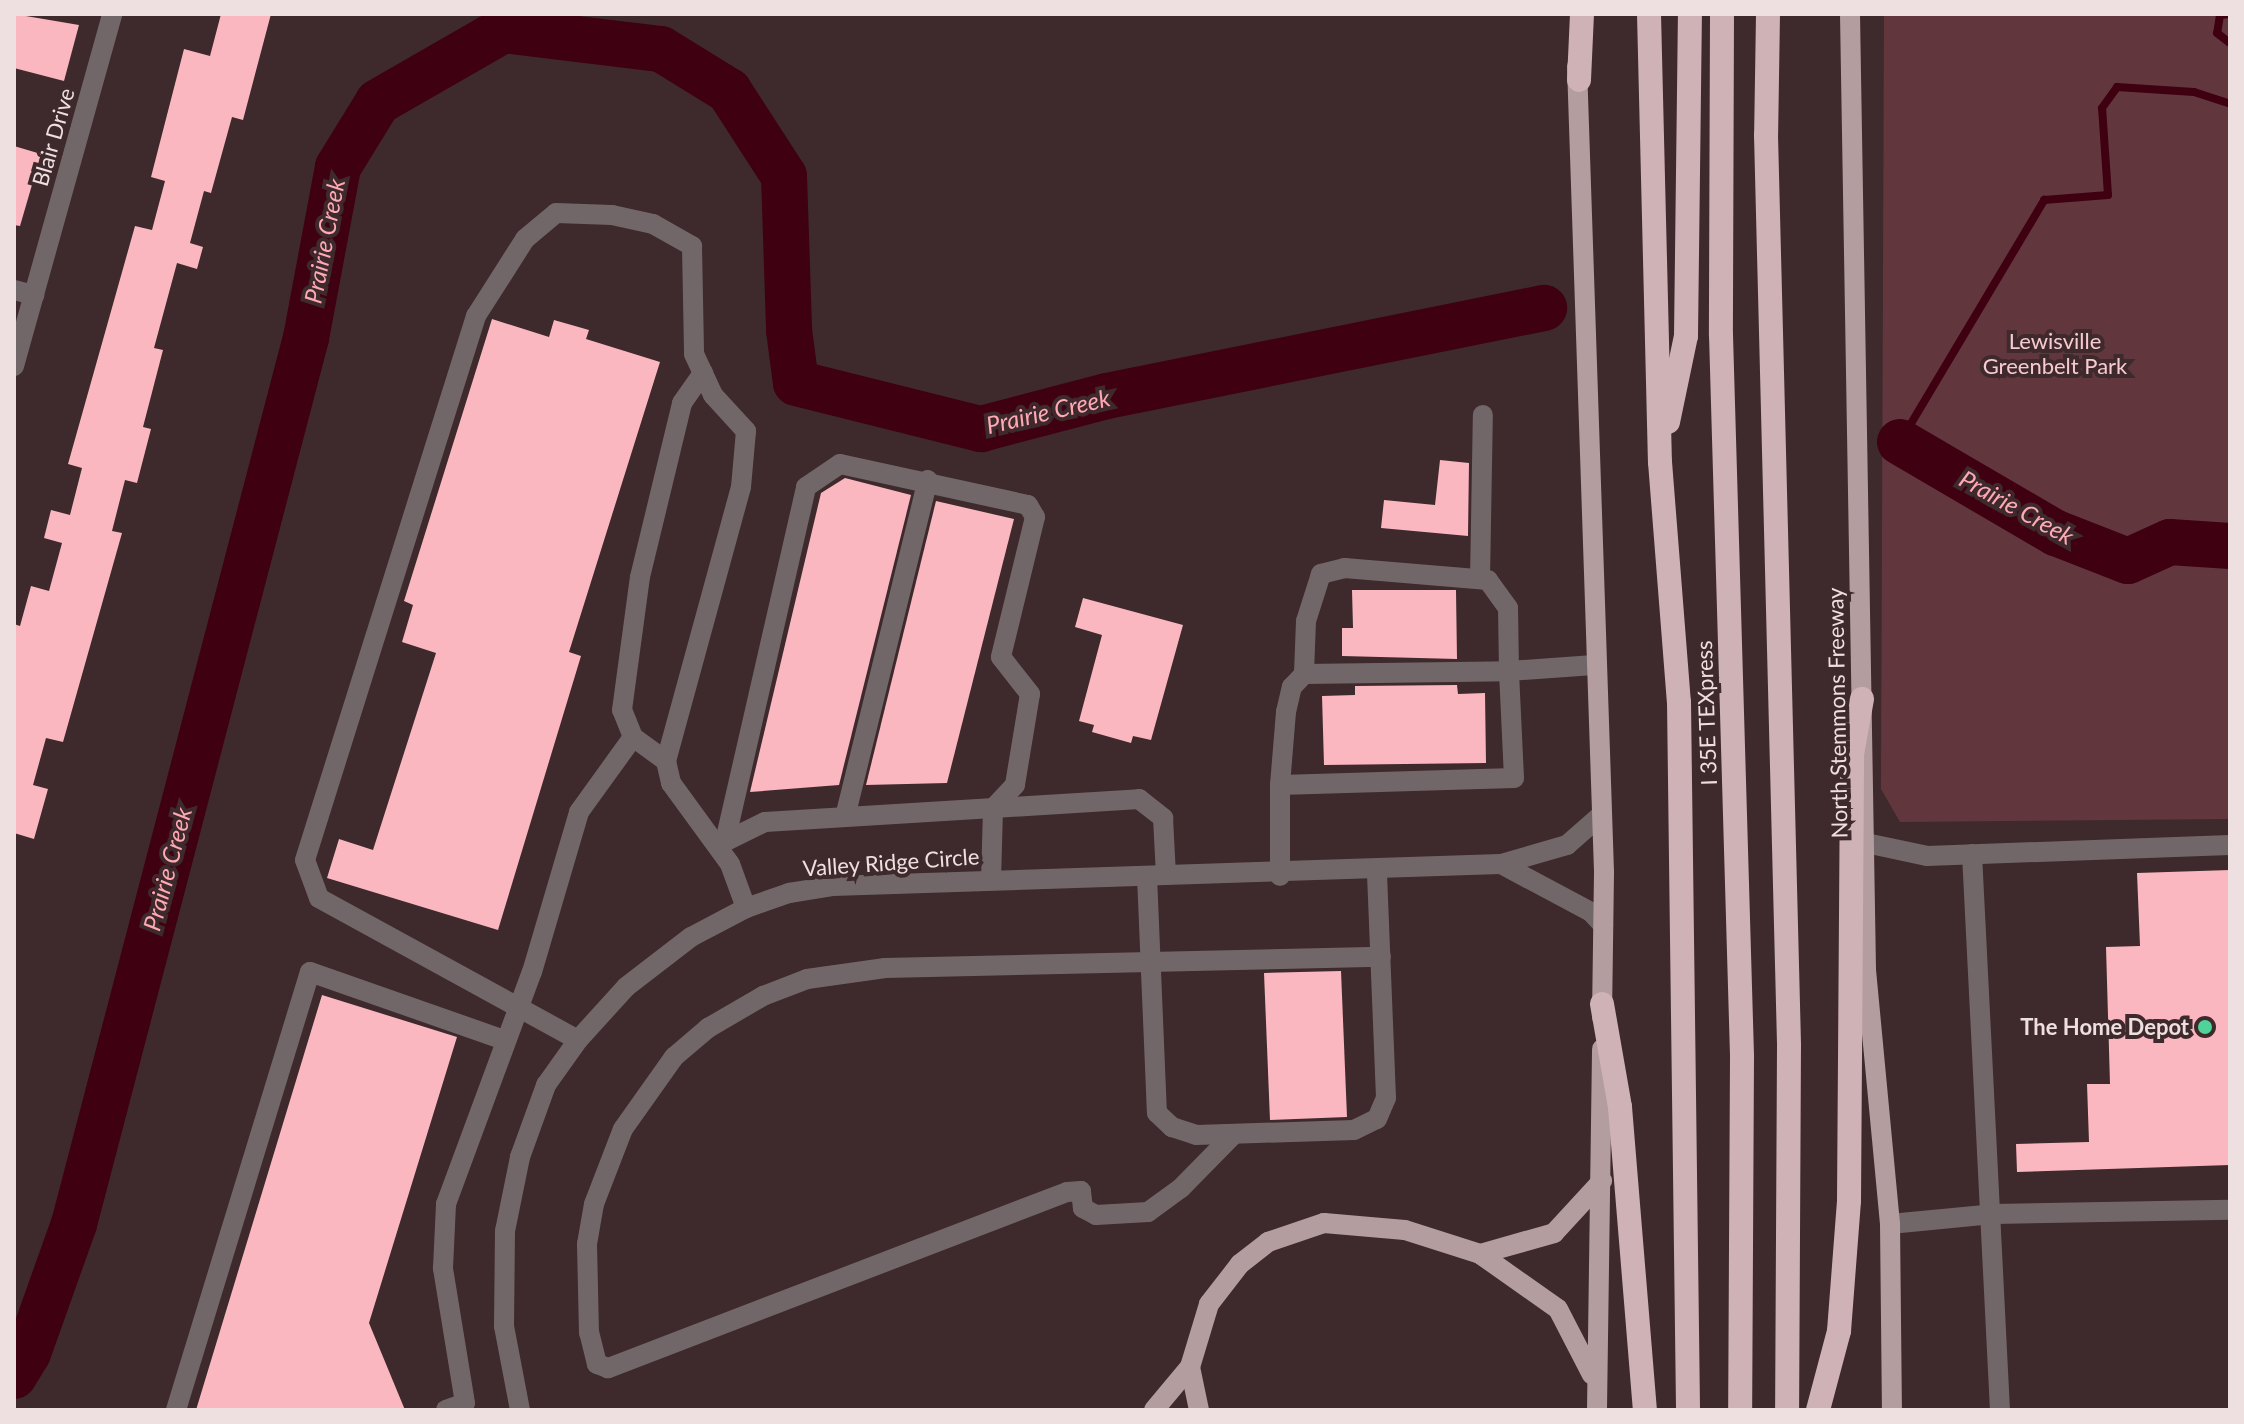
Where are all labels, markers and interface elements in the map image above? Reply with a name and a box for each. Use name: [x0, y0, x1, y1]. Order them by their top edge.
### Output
street label: Blair Drive: [26, 85, 80, 189]
water label: Prairie Creek: [298, 176, 350, 306]
park label: Lewisville Greenbelt Park: [1983, 327, 2127, 378]
water label: Prairie Creek: [983, 383, 1113, 439]
water label: Prairie Creek: [1955, 464, 2079, 550]
street label: North Stemmons Freeway: [1822, 587, 1852, 839]
street label: I 35E TEXpress: [1690, 640, 1722, 786]
water label: Prairie Creek: [137, 804, 197, 934]
street label: Valley Ridge Circle: [802, 843, 980, 881]
place label: The Home Depot: [2020, 1014, 2189, 1040]
marker: The Home Depot: [2196, 1018, 2214, 1036]

